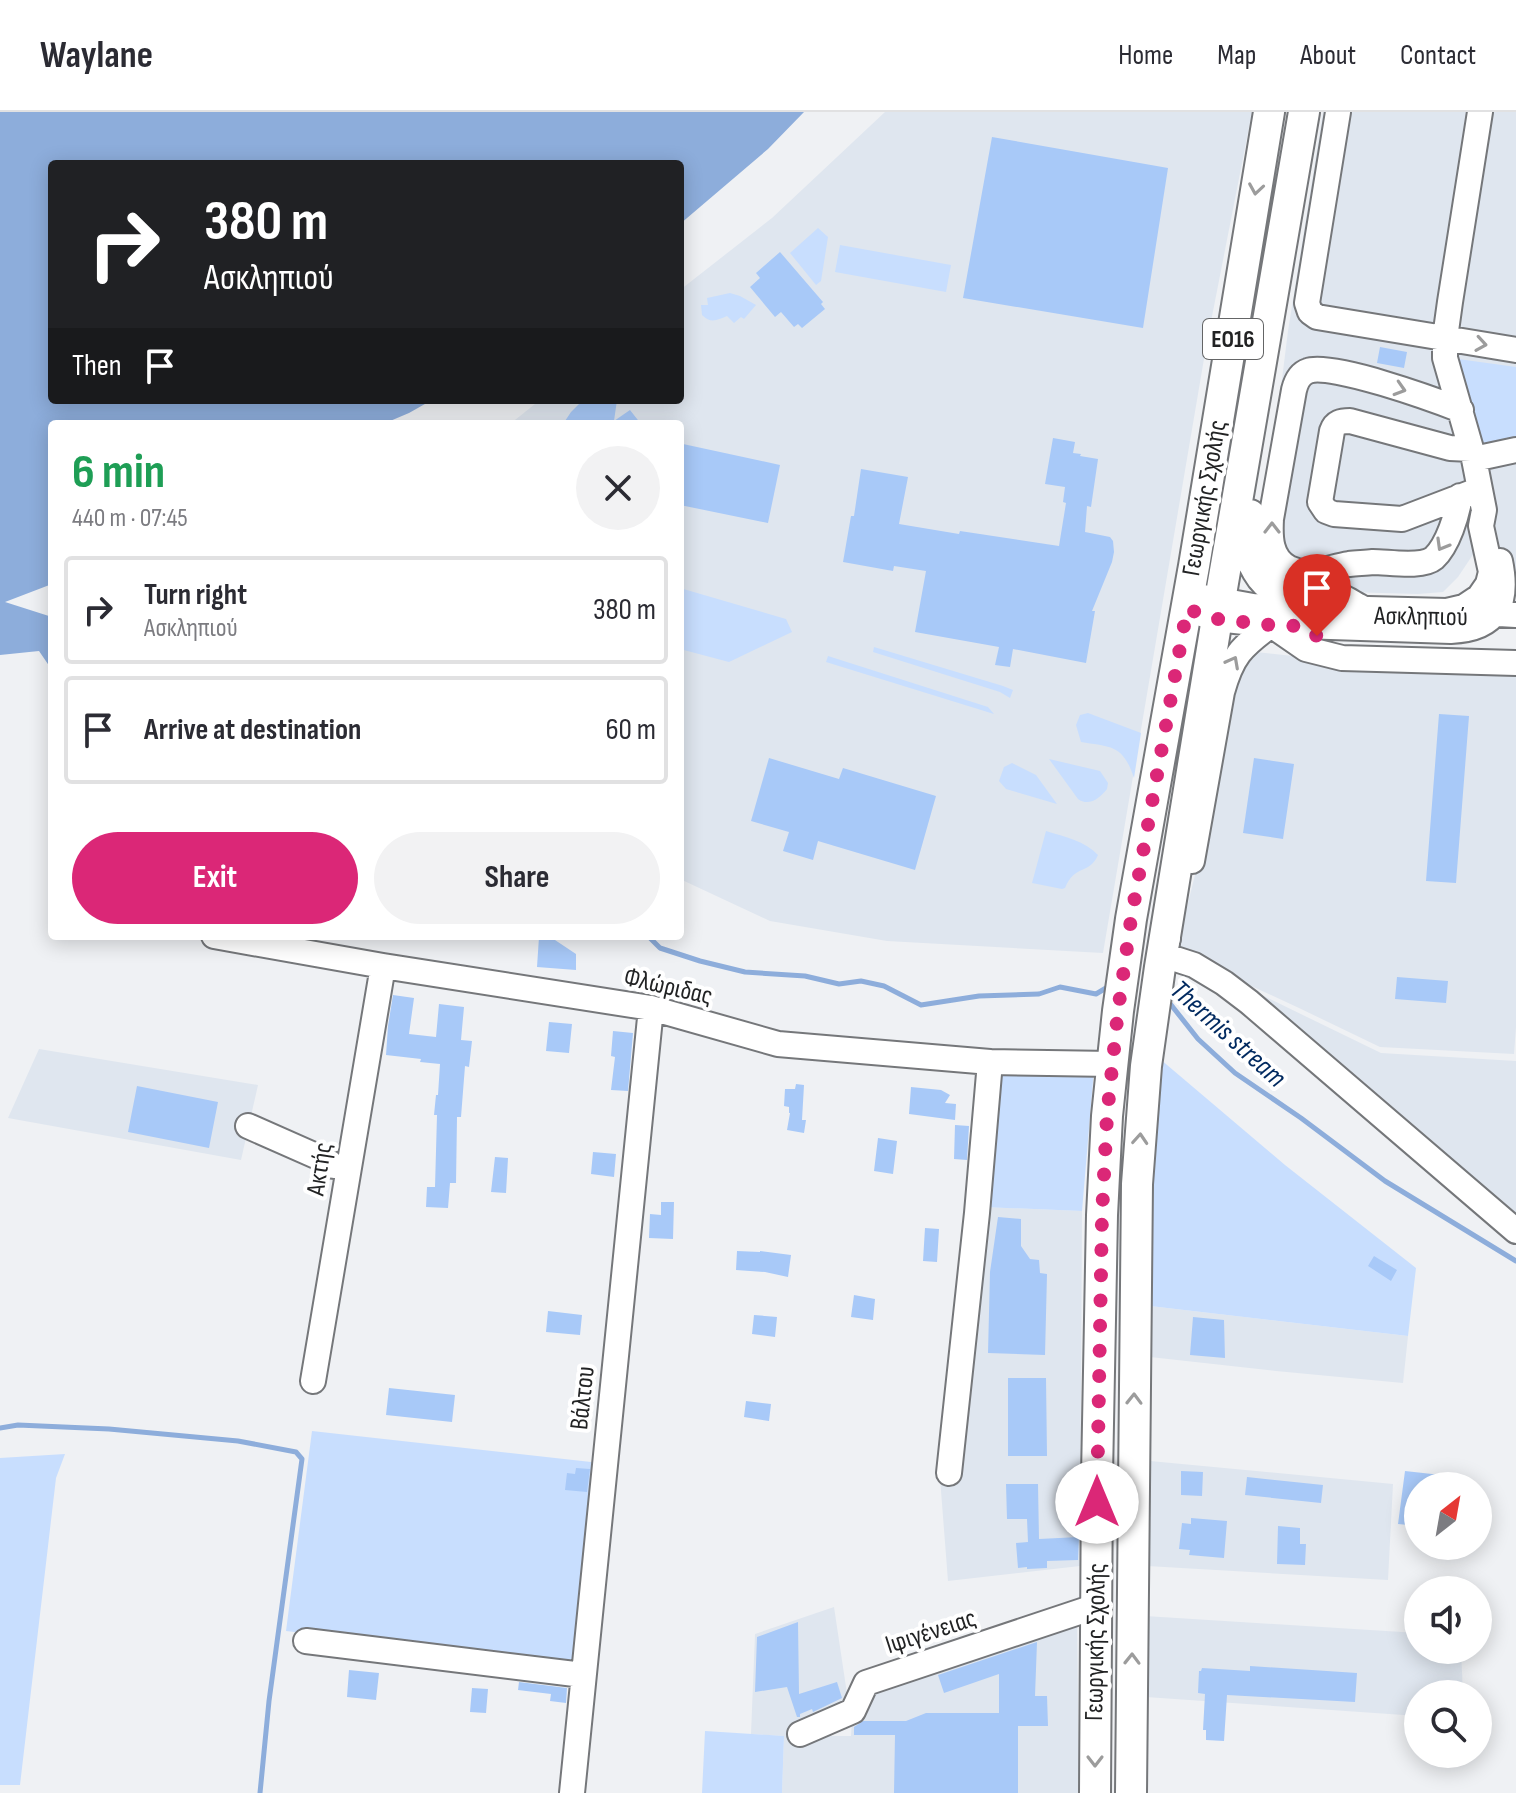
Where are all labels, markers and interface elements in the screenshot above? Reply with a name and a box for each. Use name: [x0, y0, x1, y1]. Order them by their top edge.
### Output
text: Waylane: [40, 33, 153, 78]
text: Home: [1118, 39, 1173, 72]
text: Map: [1217, 39, 1256, 72]
text: About: [1300, 39, 1356, 72]
text: Contact: [1400, 39, 1476, 72]
one-way arrow: [1248, 182, 1265, 196]
text: 380 m: [204, 189, 328, 256]
icon: right: [72, 192, 176, 296]
text: Ασκληπιού: [204, 257, 334, 300]
road number: ΕΟ16: [1203, 319, 1263, 359]
one-way arrow: [1474, 335, 1487, 352]
icon: arrive: [138, 344, 182, 388]
text: Then: [72, 348, 122, 384]
one-way arrow: [1392, 380, 1406, 396]
street label: Γεωργικής Σχολής: [1176, 418, 1234, 578]
text: 6 min: [72, 444, 165, 501]
button: close: [576, 446, 660, 530]
text: 440 m · 07:45: [72, 503, 188, 534]
one-way arrow: [1263, 521, 1281, 534]
one-way arrow: [1436, 536, 1452, 551]
pin: [1283, 554, 1351, 636]
icon: arrive: [1295, 566, 1339, 610]
text: Turn right: [144, 577, 247, 613]
icon: right: [76, 588, 120, 632]
text: 380 m: [593, 592, 656, 628]
street label: Ασκληπιού: [1373, 601, 1468, 633]
text: Ασκληπιού: [144, 613, 238, 644]
one-way arrow: [1223, 657, 1239, 671]
icon: arrive: [76, 708, 120, 752]
text: Arrive at destination: [144, 712, 361, 748]
text: 60 m: [605, 712, 656, 748]
button: Exit: [72, 832, 358, 924]
button: Share: [374, 832, 660, 924]
street label: Φλώριδας: [621, 962, 715, 1012]
water label: Thermis stream: [1163, 974, 1293, 1095]
one-way arrow: [1131, 1132, 1148, 1145]
street label: Ακτής: [300, 1140, 339, 1199]
street label: Βάλτου: [564, 1365, 602, 1431]
one-way arrow: [1126, 1392, 1143, 1405]
position arrow: [1055, 1460, 1139, 1544]
north arrow: [1404, 1472, 1492, 1560]
map controls: [1404, 1472, 1492, 1768]
street label: Γεωργικής Σχολής: [1079, 1563, 1113, 1721]
button: sound: [1404, 1576, 1492, 1664]
street label: Ιφιγένειας: [882, 1603, 980, 1661]
one-way arrow: [1123, 1652, 1141, 1665]
button: search: [1404, 1680, 1492, 1768]
one-way arrow: [1086, 1755, 1104, 1768]

